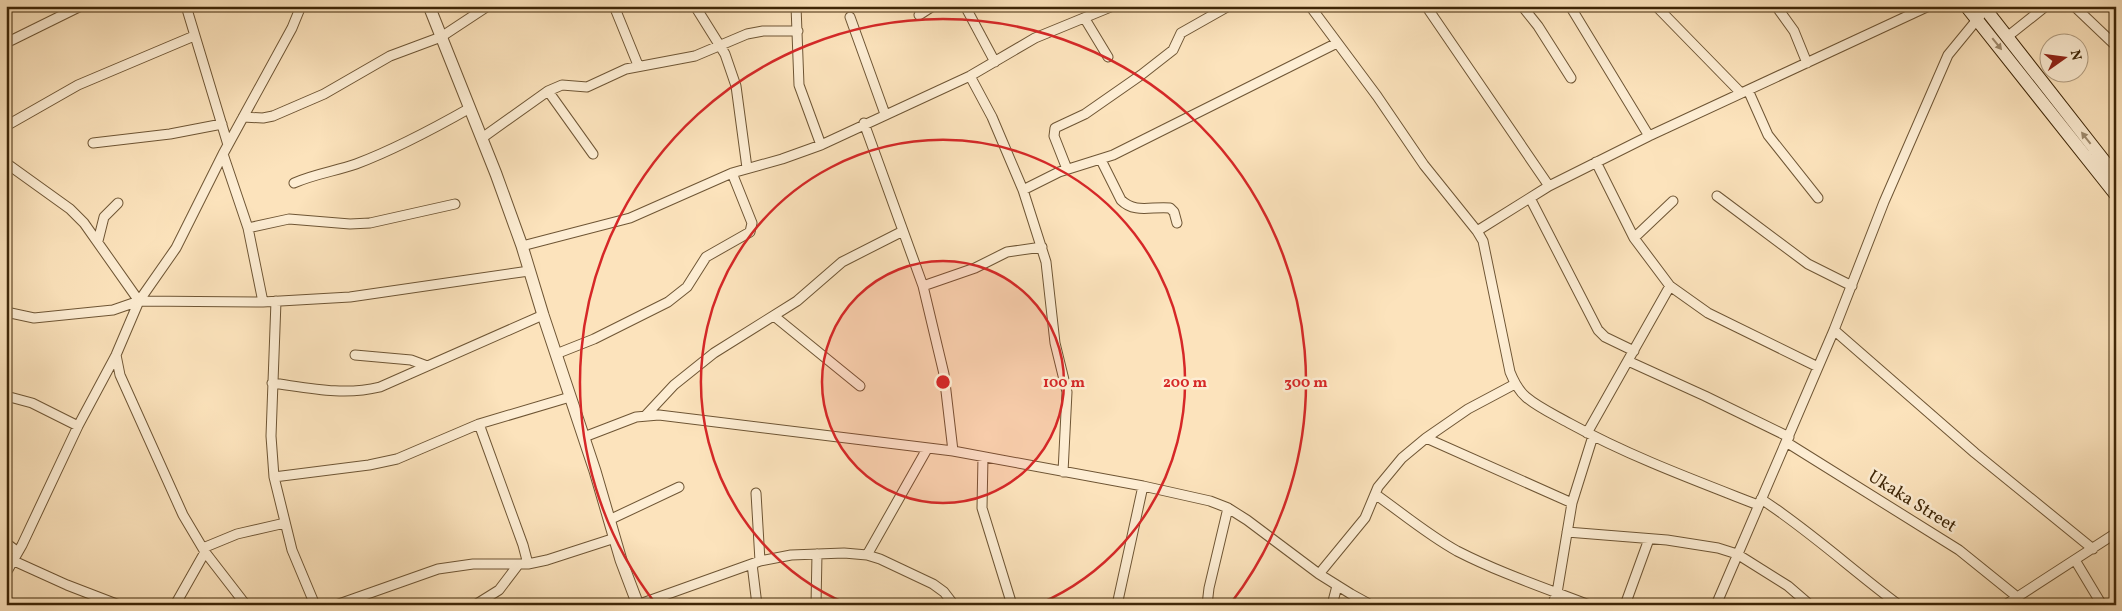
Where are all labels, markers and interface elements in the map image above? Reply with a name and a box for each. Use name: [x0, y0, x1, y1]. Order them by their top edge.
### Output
north arrow: [2040, 32, 2090, 82]
one-way arrow: [1991, 38, 2002, 51]
text: N: [2065, 48, 2086, 62]
one-way arrow: [2080, 131, 2091, 144]
centre of rings: [934, 373, 952, 391]
text: 100 m: [1043, 373, 1086, 394]
text: 200 m: [1163, 373, 1207, 394]
text: 300 m: [1284, 373, 1328, 394]
street label: Ukaka Street: [1863, 465, 1961, 539]

